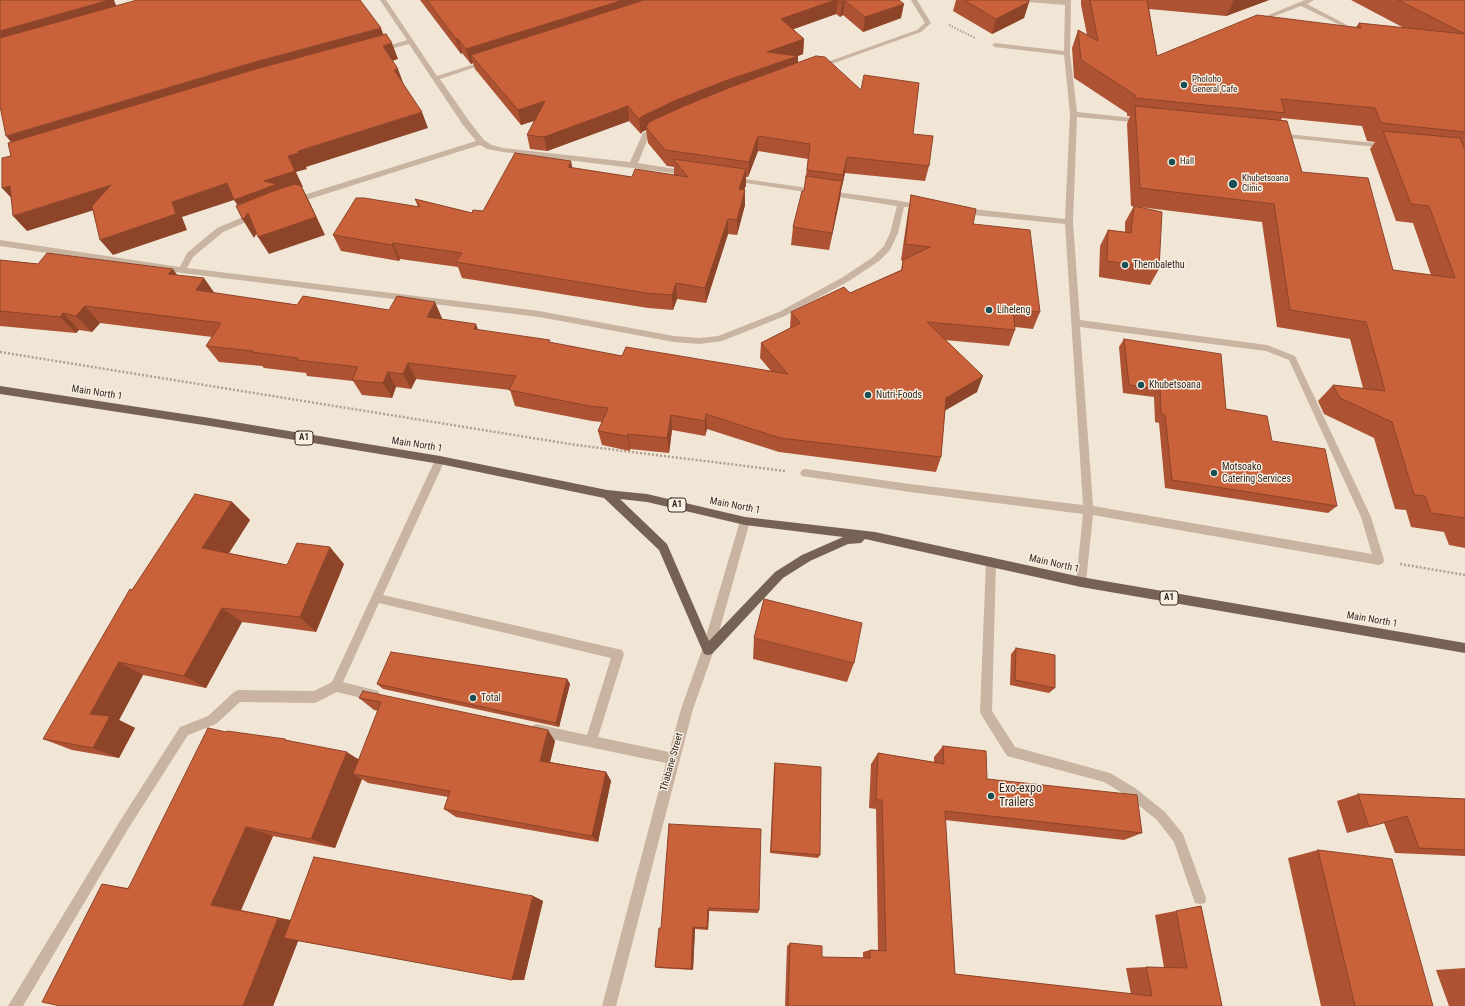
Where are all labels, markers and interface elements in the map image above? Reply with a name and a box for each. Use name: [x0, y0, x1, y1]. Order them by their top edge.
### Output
place label: Pholoho General Cafe: [1192, 75, 1237, 96]
marker: Pholoho General Cafe: [1179, 80, 1189, 90]
marker: Hall: [1167, 157, 1177, 167]
place label: Hall: [1180, 157, 1194, 167]
place label: Khubetsoana Clinic: [1242, 174, 1289, 195]
marker: Khubetsoana Clinic: [1227, 178, 1239, 190]
place label: Thembalethu: [1133, 259, 1185, 271]
marker: Thembalethu: [1120, 260, 1130, 270]
place label: Liheleng: [997, 304, 1030, 316]
marker: Liheleng: [984, 305, 994, 315]
place label: Khubetsoana: [1149, 379, 1201, 391]
marker: Khubetsoana: [1136, 380, 1146, 390]
street label: Main North 1: [71, 383, 123, 403]
place label: Nutri-Foods: [876, 389, 922, 401]
marker: Nutri-Foods: [863, 390, 873, 400]
road number: A1: [295, 431, 313, 445]
street label: Main North 1: [391, 435, 443, 455]
place label: Motsoako Catering Services: [1222, 461, 1291, 484]
marker: Motsoako Catering Services: [1209, 468, 1219, 478]
street label: Main North 1: [709, 495, 761, 517]
road number: A1: [668, 498, 686, 512]
street label: Main North 1: [1028, 552, 1080, 576]
road number: A1: [1160, 591, 1178, 605]
street label: Main North 1: [1346, 610, 1398, 630]
place label: Total: [481, 692, 501, 704]
marker: Total: [468, 693, 478, 703]
street label: Thabane Street: [658, 732, 686, 792]
place label: Exo-expo Trailers: [999, 782, 1042, 810]
marker: Exo-expo Trailers: [986, 791, 996, 801]

